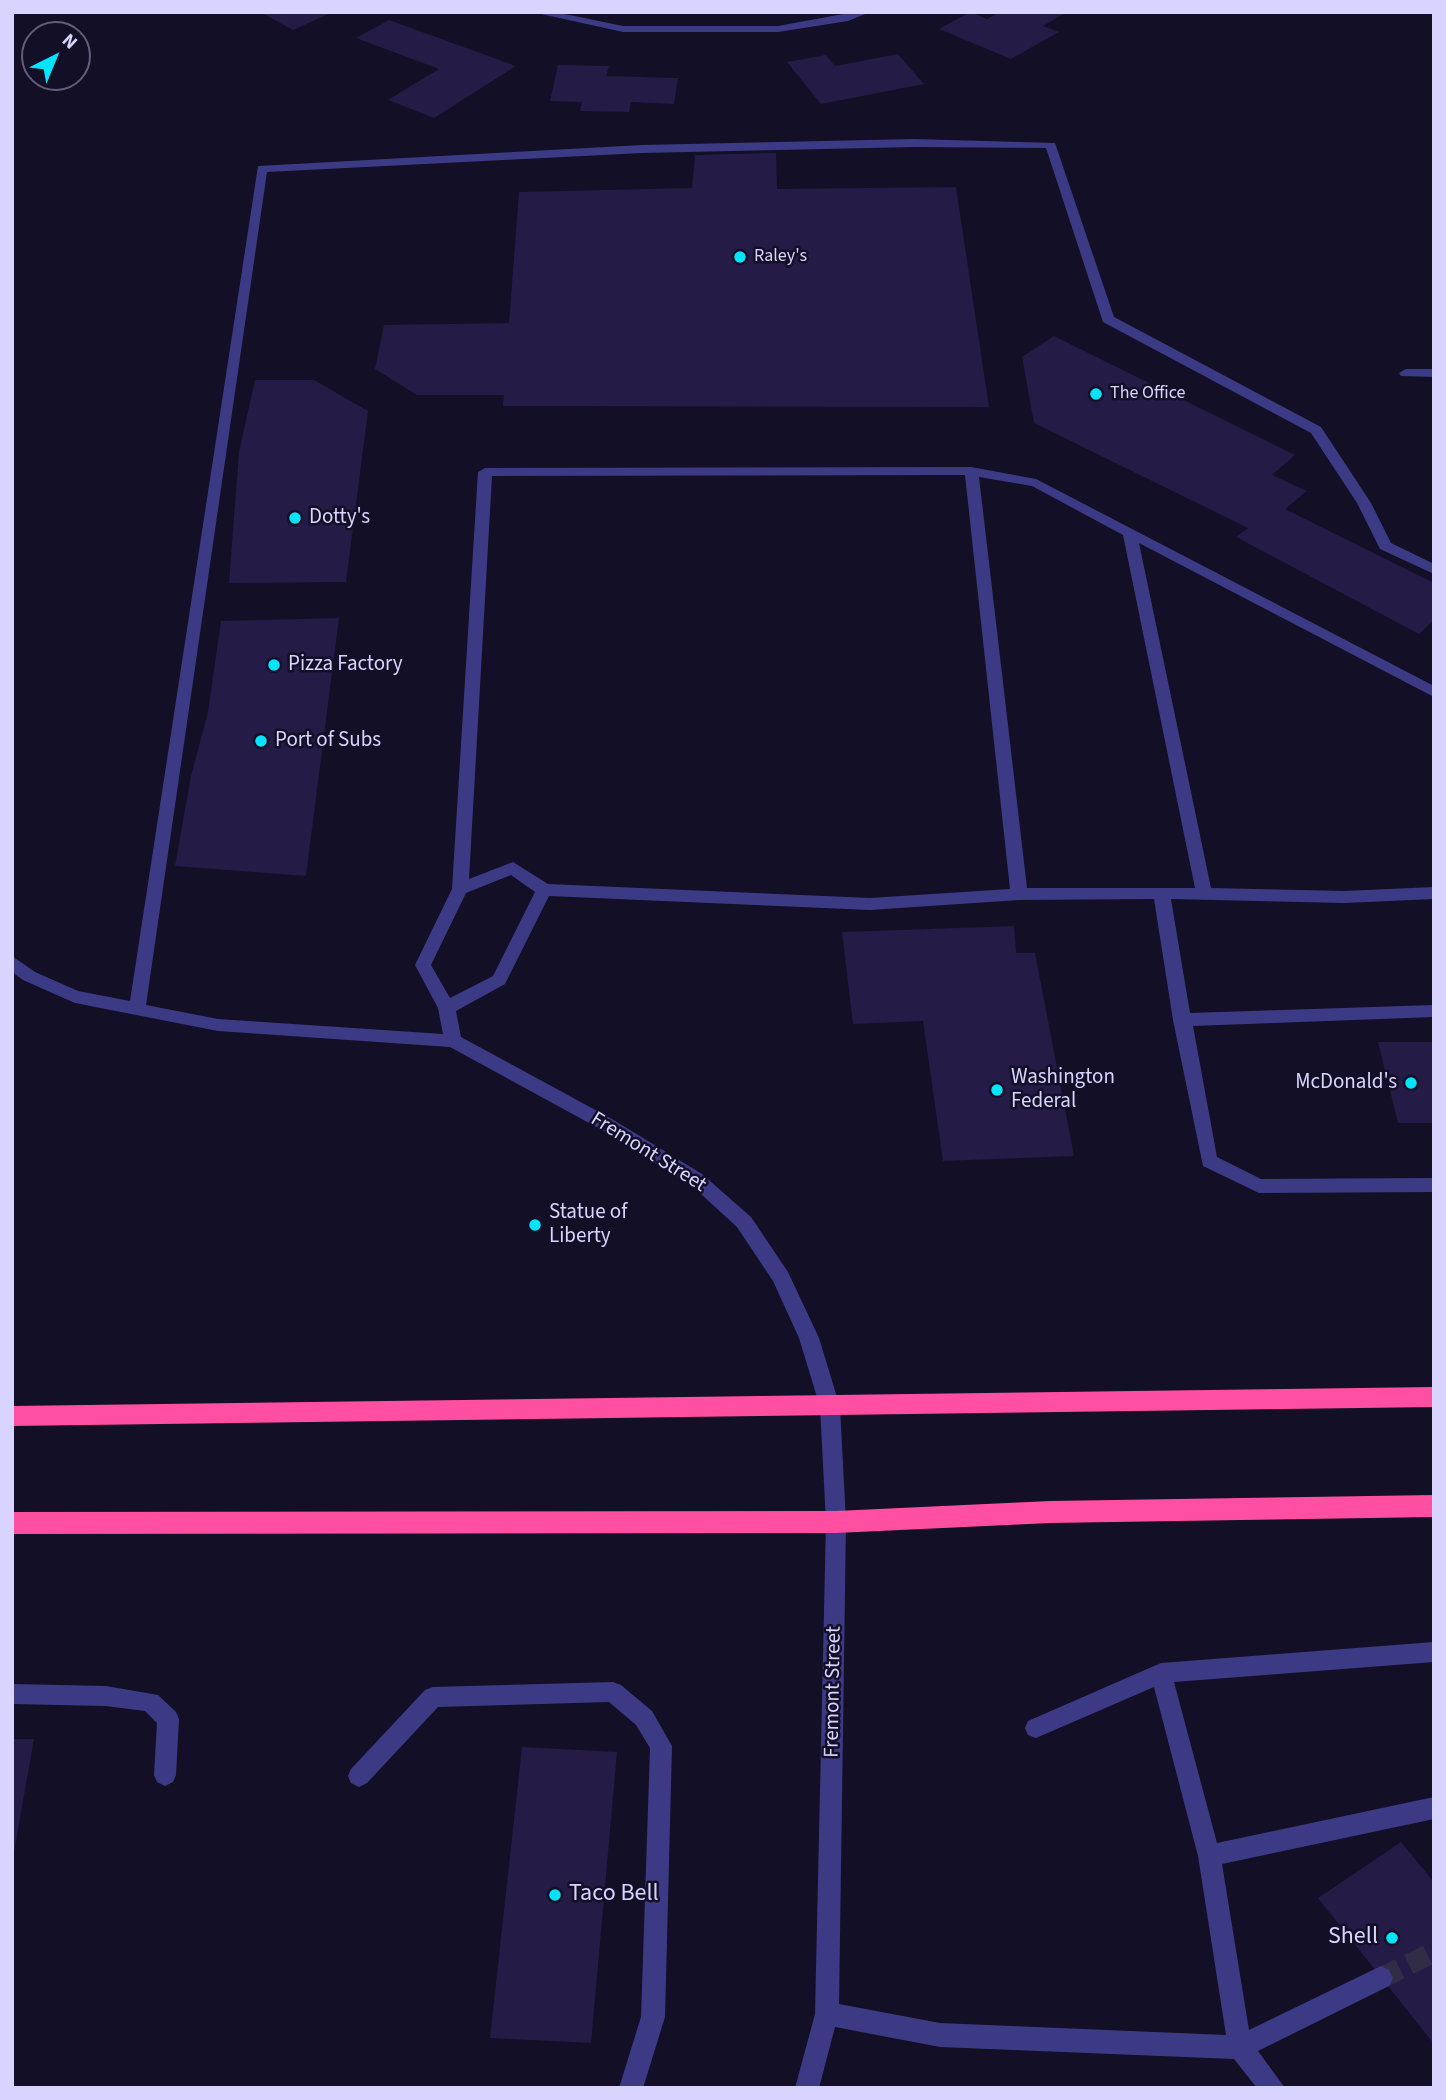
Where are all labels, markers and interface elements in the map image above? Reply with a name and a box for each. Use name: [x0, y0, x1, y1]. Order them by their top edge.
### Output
north arrow: [21, 21, 91, 91]
text: N: [55, 28, 83, 56]
place label: Raley's: [754, 246, 807, 268]
marker: Raley's: [732, 249, 748, 265]
place label: The Office: [1110, 383, 1185, 405]
marker: The Office: [1088, 386, 1104, 402]
place label: Dotty's: [309, 505, 370, 531]
marker: Dotty's: [287, 510, 303, 526]
place label: Pizza Factory: [288, 652, 403, 678]
marker: Pizza Factory: [266, 657, 282, 673]
place label: Port of Subs: [275, 728, 381, 754]
marker: Port of Subs: [253, 733, 269, 749]
place label: Washington Federal: [1011, 1065, 1115, 1115]
place label: McDonald's: [1295, 1070, 1397, 1096]
marker: McDonald's: [1403, 1075, 1419, 1091]
marker: Washington Federal: [989, 1082, 1005, 1098]
street label: Fremont Street: [586, 1107, 710, 1199]
place label: Statue of Liberty: [549, 1200, 627, 1250]
marker: Statue of Liberty: [527, 1217, 543, 1233]
street label: Fremont Street: [820, 1626, 848, 1758]
place label: Taco Bell: [569, 1881, 659, 1909]
marker: Taco Bell: [547, 1887, 563, 1903]
place label: Shell: [1328, 1924, 1378, 1952]
marker: Shell: [1384, 1930, 1400, 1946]

